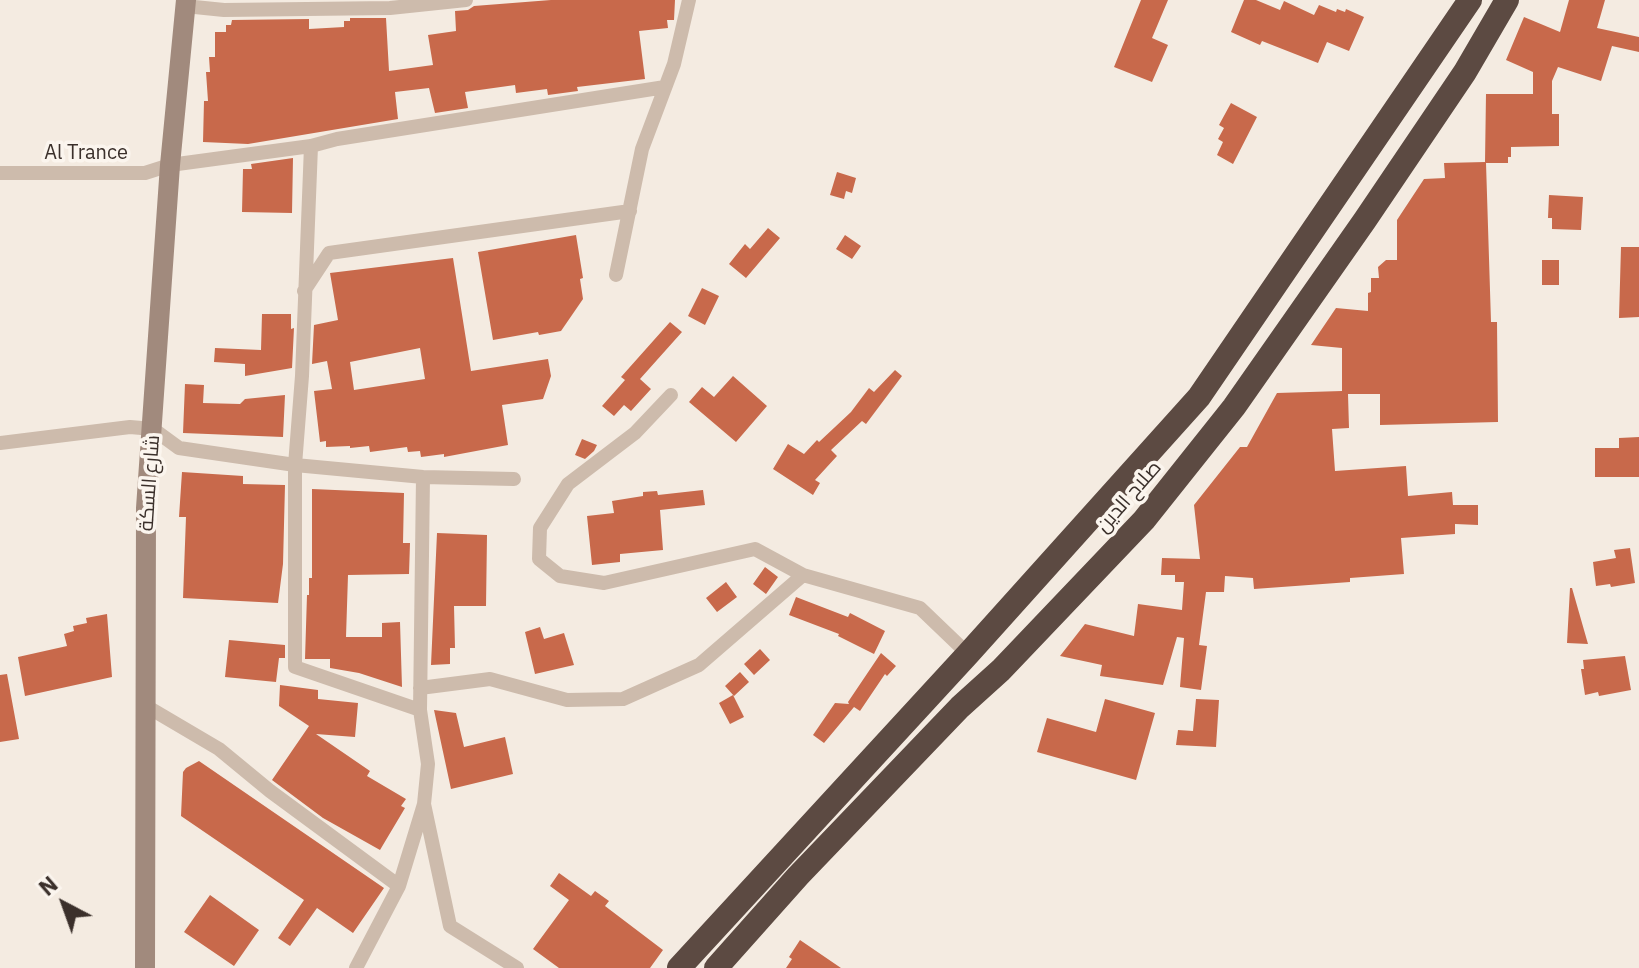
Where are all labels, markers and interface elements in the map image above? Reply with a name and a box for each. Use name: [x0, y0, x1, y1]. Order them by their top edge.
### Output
street label: Al Trance: [44, 141, 128, 165]
street label: شارع السكة: [135, 434, 165, 532]
street label: صلاح الدين: [1091, 456, 1167, 538]
north arrow: [24, 864, 104, 944]
text: N: [32, 869, 63, 902]

